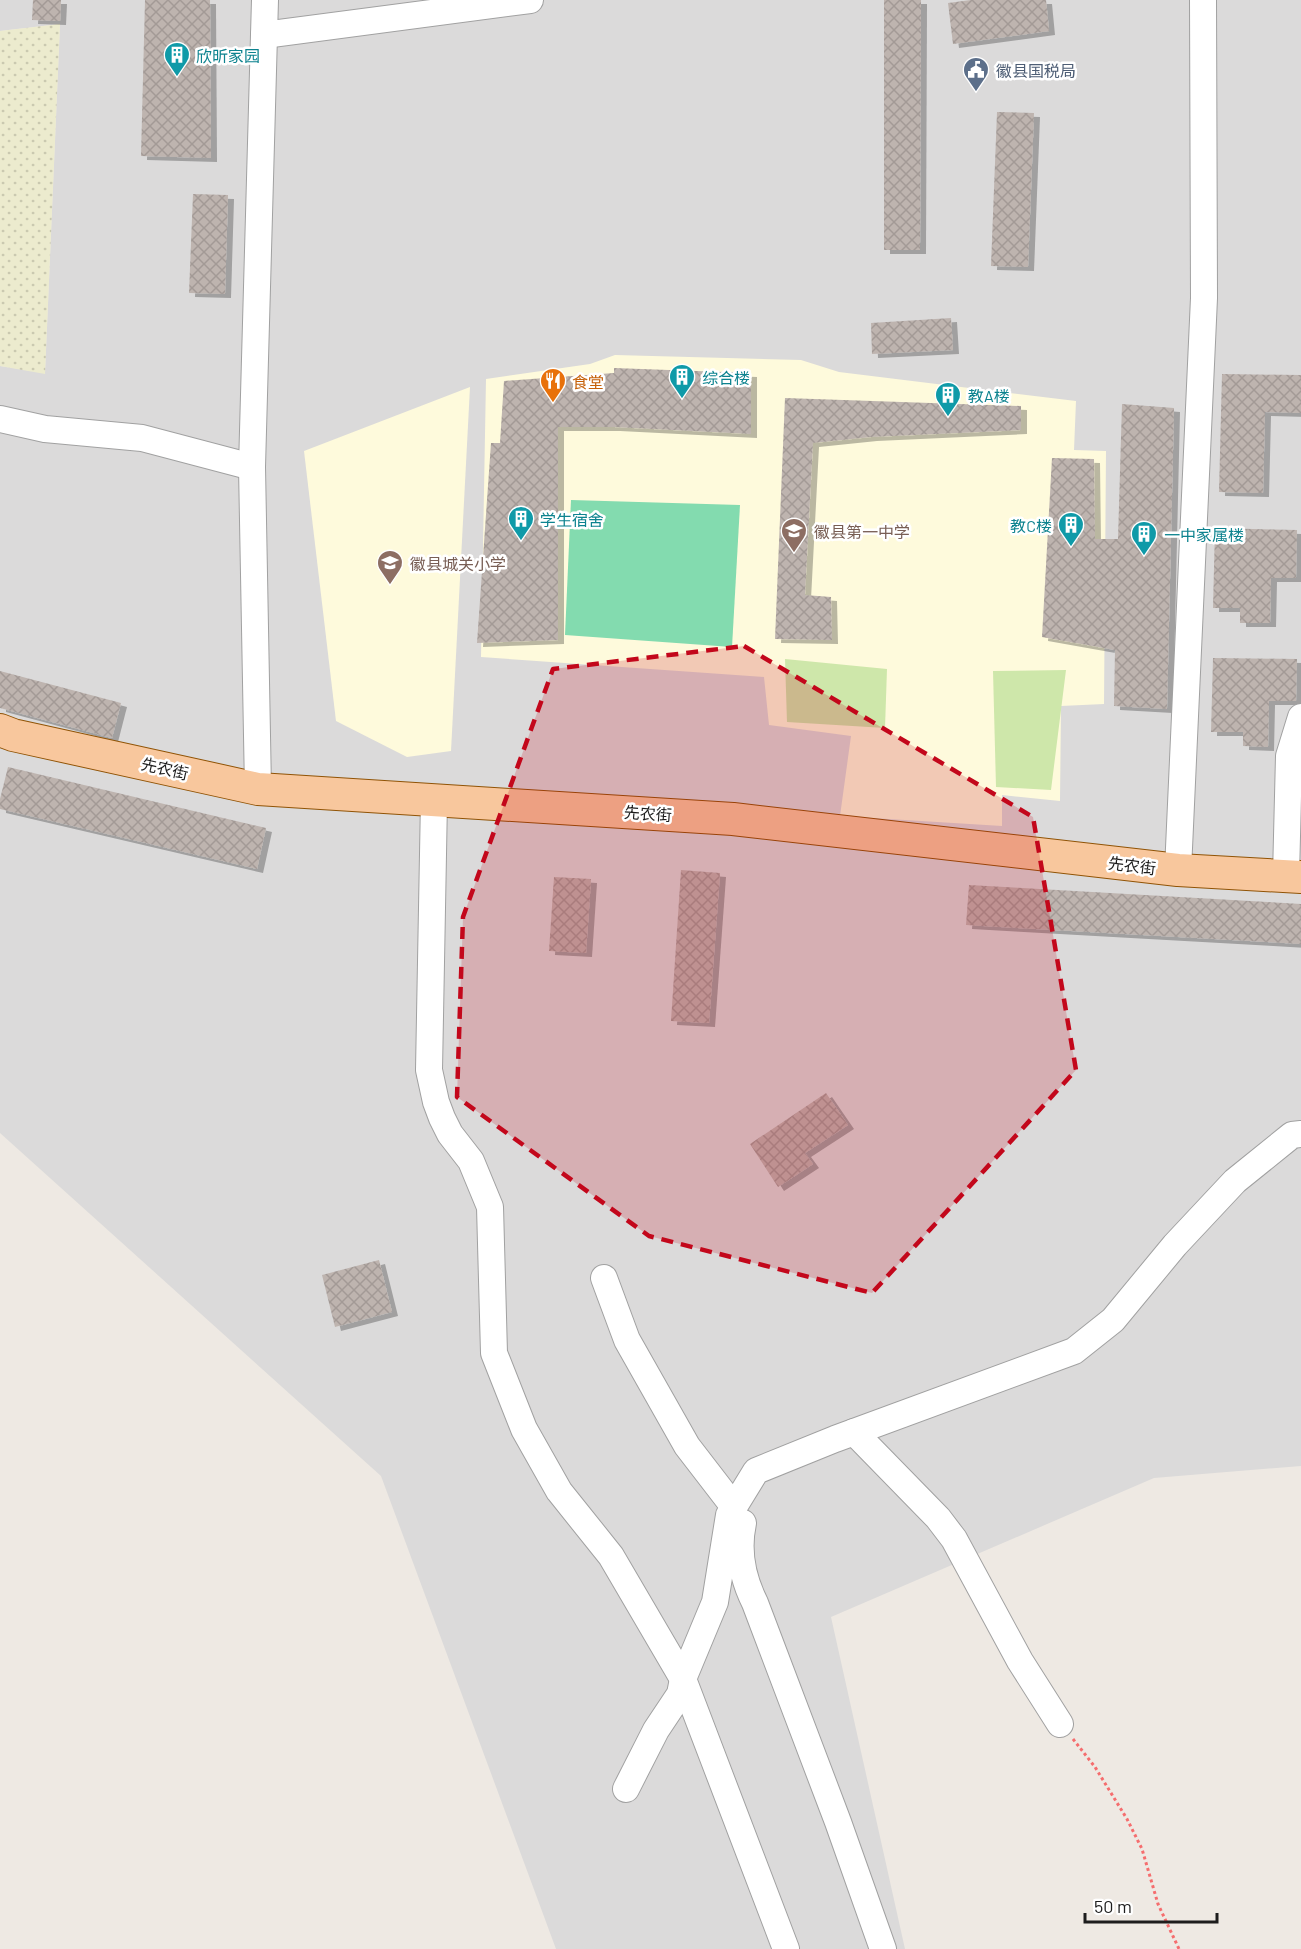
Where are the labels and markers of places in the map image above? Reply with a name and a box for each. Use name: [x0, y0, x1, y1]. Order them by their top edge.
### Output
building icon: 欣昕家园: [162, 40, 192, 78]
place label: 欣昕家园: [196, 46, 260, 65]
public building icon: 徽县国税局: [961, 55, 991, 93]
place label: 徽县国税局: [996, 61, 1076, 80]
building icon: 综合楼: [667, 362, 697, 400]
restaurant icon: 食堂: [538, 366, 568, 404]
place label: 综合楼: [702, 368, 750, 387]
place label: 食堂: [572, 372, 604, 391]
building icon: 教A楼: [933, 380, 963, 418]
place label: 教A楼: [968, 386, 1010, 405]
building icon: 学生宿舍: [506, 504, 536, 542]
place label: 学生宿舍: [540, 510, 604, 529]
building icon: 教C楼: [1056, 510, 1086, 548]
school or university icon: 徽县第一中学: [779, 516, 809, 554]
place label: 教C楼: [1010, 516, 1052, 535]
building icon: 一中家属楼: [1129, 519, 1159, 557]
place label: 徽县第一中学: [814, 522, 910, 541]
place label: 一中家属楼: [1164, 525, 1244, 544]
school or university icon: 徽县城关小学: [375, 548, 405, 586]
place label: 徽县城关小学: [410, 554, 506, 573]

